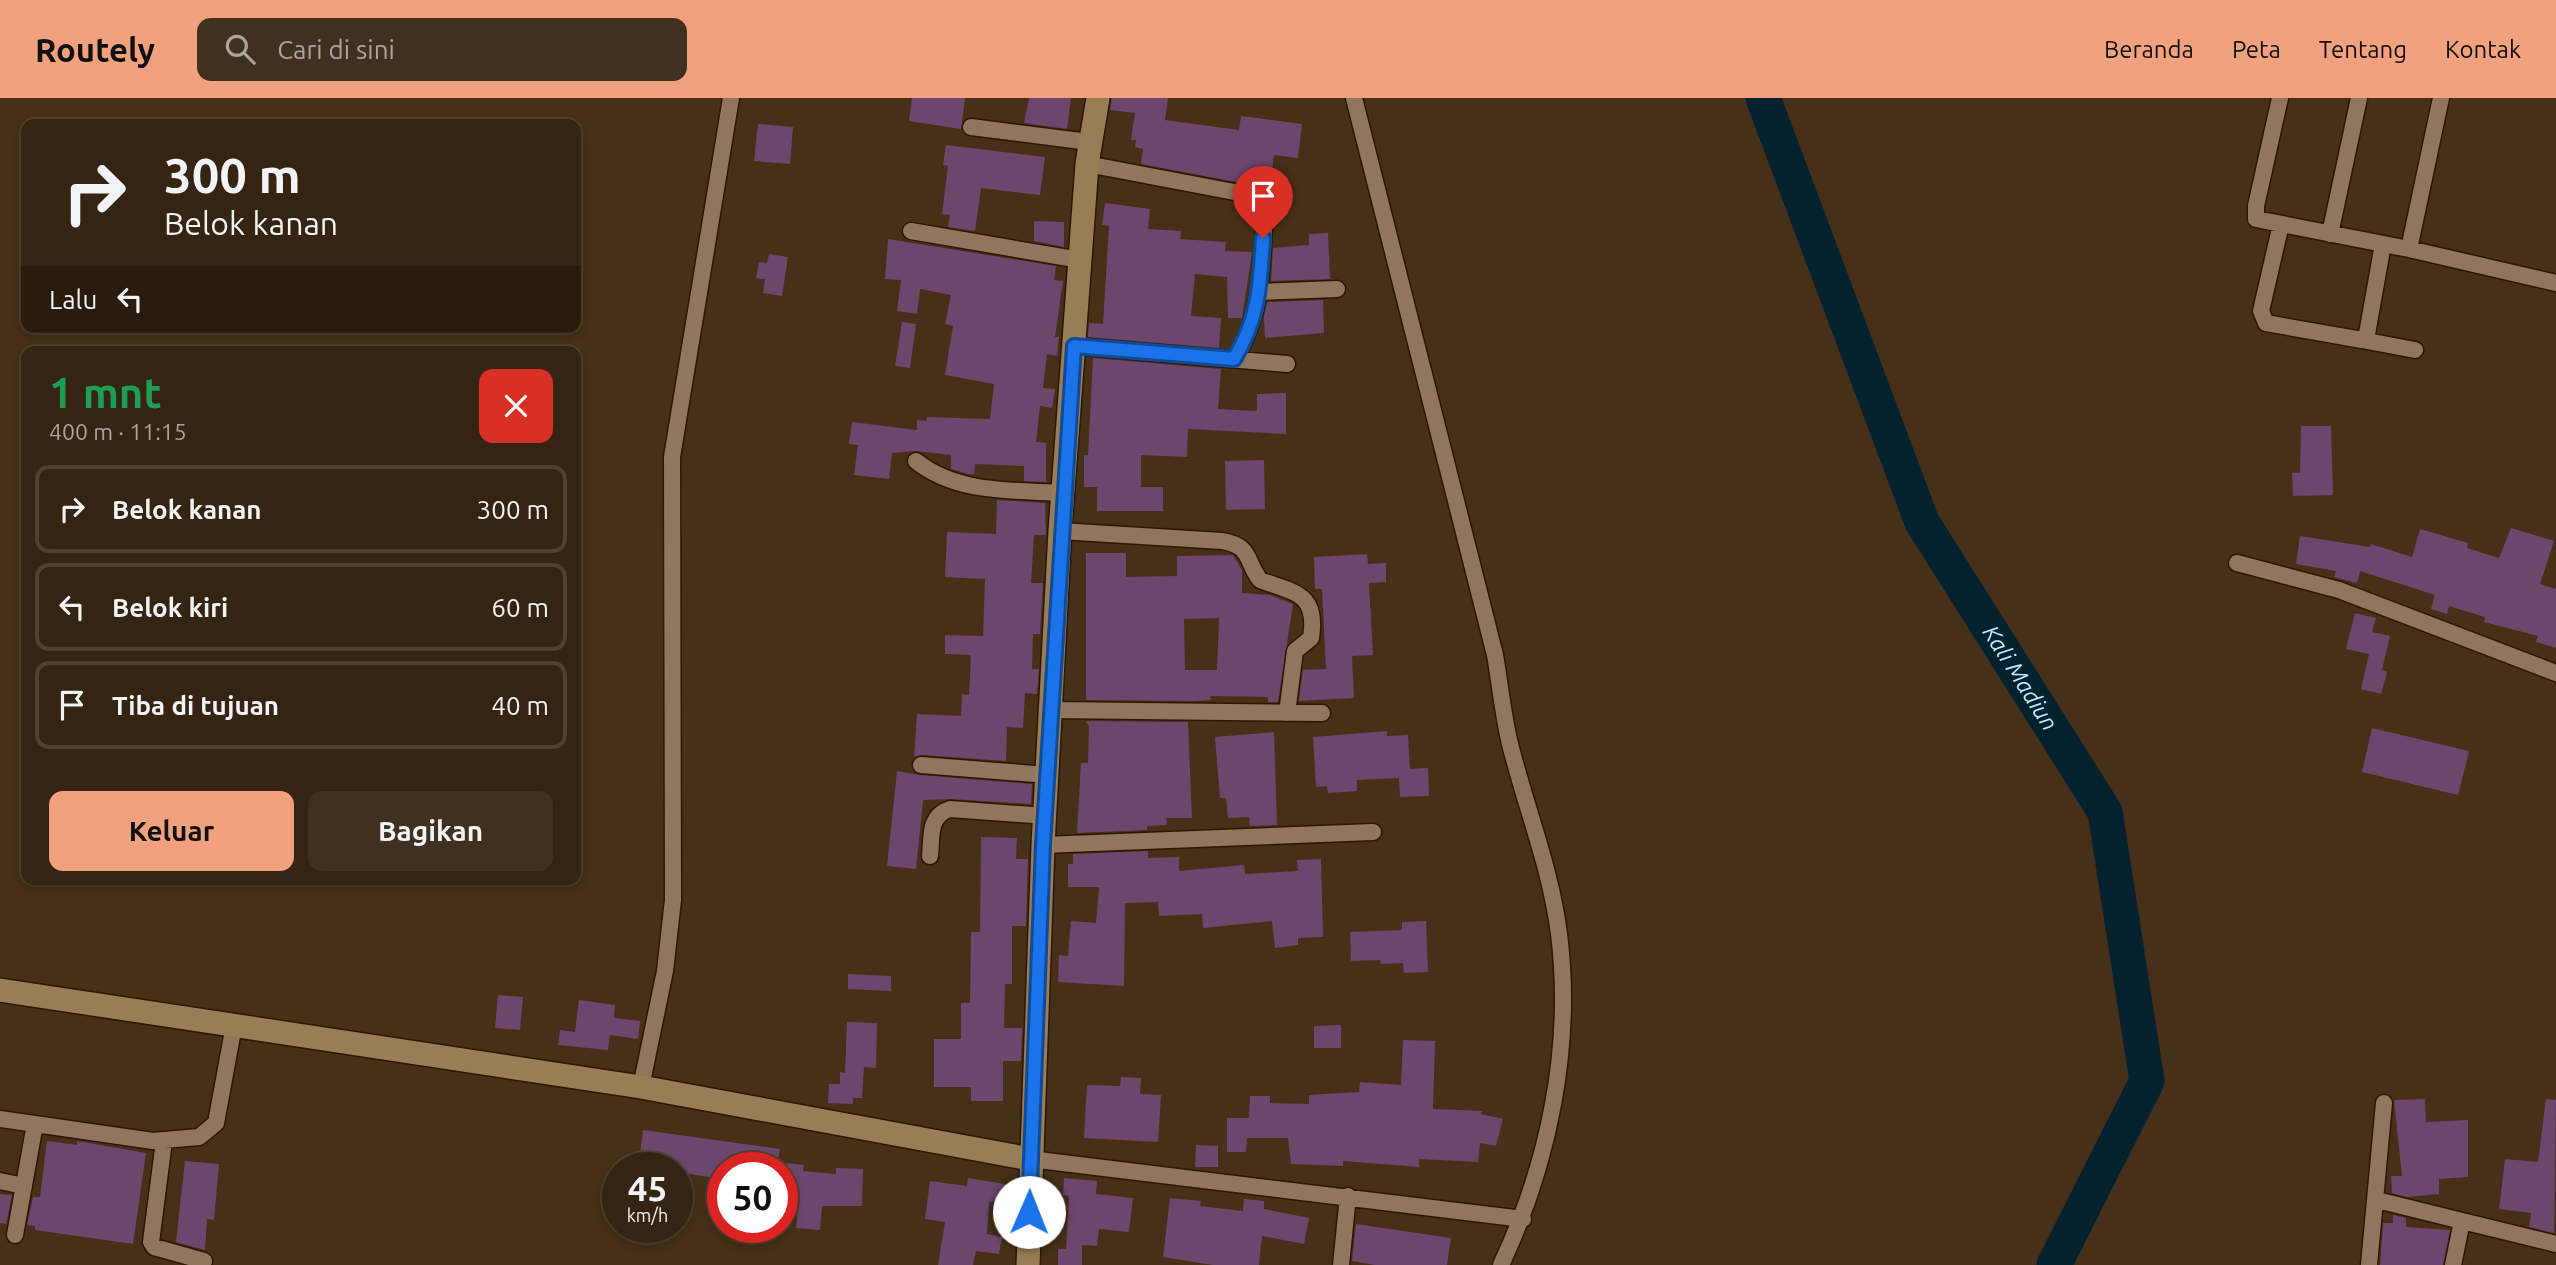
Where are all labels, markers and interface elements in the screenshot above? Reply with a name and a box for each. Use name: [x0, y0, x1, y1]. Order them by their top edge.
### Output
search box: [197, 18, 687, 81]
icon: search: [221, 30, 259, 68]
text: Routely: [35, 31, 155, 68]
text: Cari di sini: [277, 35, 395, 64]
text: Beranda: [2104, 36, 2194, 63]
text: Peta: [2232, 36, 2281, 63]
text: Tentang: [2319, 36, 2407, 63]
text: Kontak: [2445, 36, 2521, 63]
icon: right: [49, 147, 140, 238]
text: 300 m: [164, 147, 301, 202]
pin: [1233, 166, 1293, 238]
icon: arrive: [1244, 177, 1282, 215]
text: Belok kanan: [164, 205, 338, 241]
icon: left: [111, 280, 149, 318]
text: Lalu: [49, 285, 97, 314]
text: 1 mnt: [49, 369, 162, 416]
button: close: [479, 369, 553, 443]
text: 400 m · 11:15: [49, 419, 187, 444]
icon: right: [53, 490, 91, 528]
text: Belok kanan: [112, 495, 262, 524]
text: 300 m: [477, 495, 549, 524]
icon: left: [53, 588, 91, 626]
text: Belok kiri: [112, 593, 228, 622]
text: 60 m: [491, 593, 549, 622]
water label: Kali Madiun: [1978, 620, 2063, 735]
icon: arrive: [53, 686, 91, 724]
text: Tiba di tujuan: [112, 691, 279, 720]
text: 40 m: [491, 691, 549, 720]
button: Keluar: [49, 791, 294, 871]
button: Bagikan: [308, 791, 553, 871]
speed limit sign: 50: [707, 1152, 798, 1243]
text: 45: [628, 1168, 667, 1208]
position arrow: [992, 1175, 1066, 1249]
text: km/h: [627, 1205, 668, 1225]

